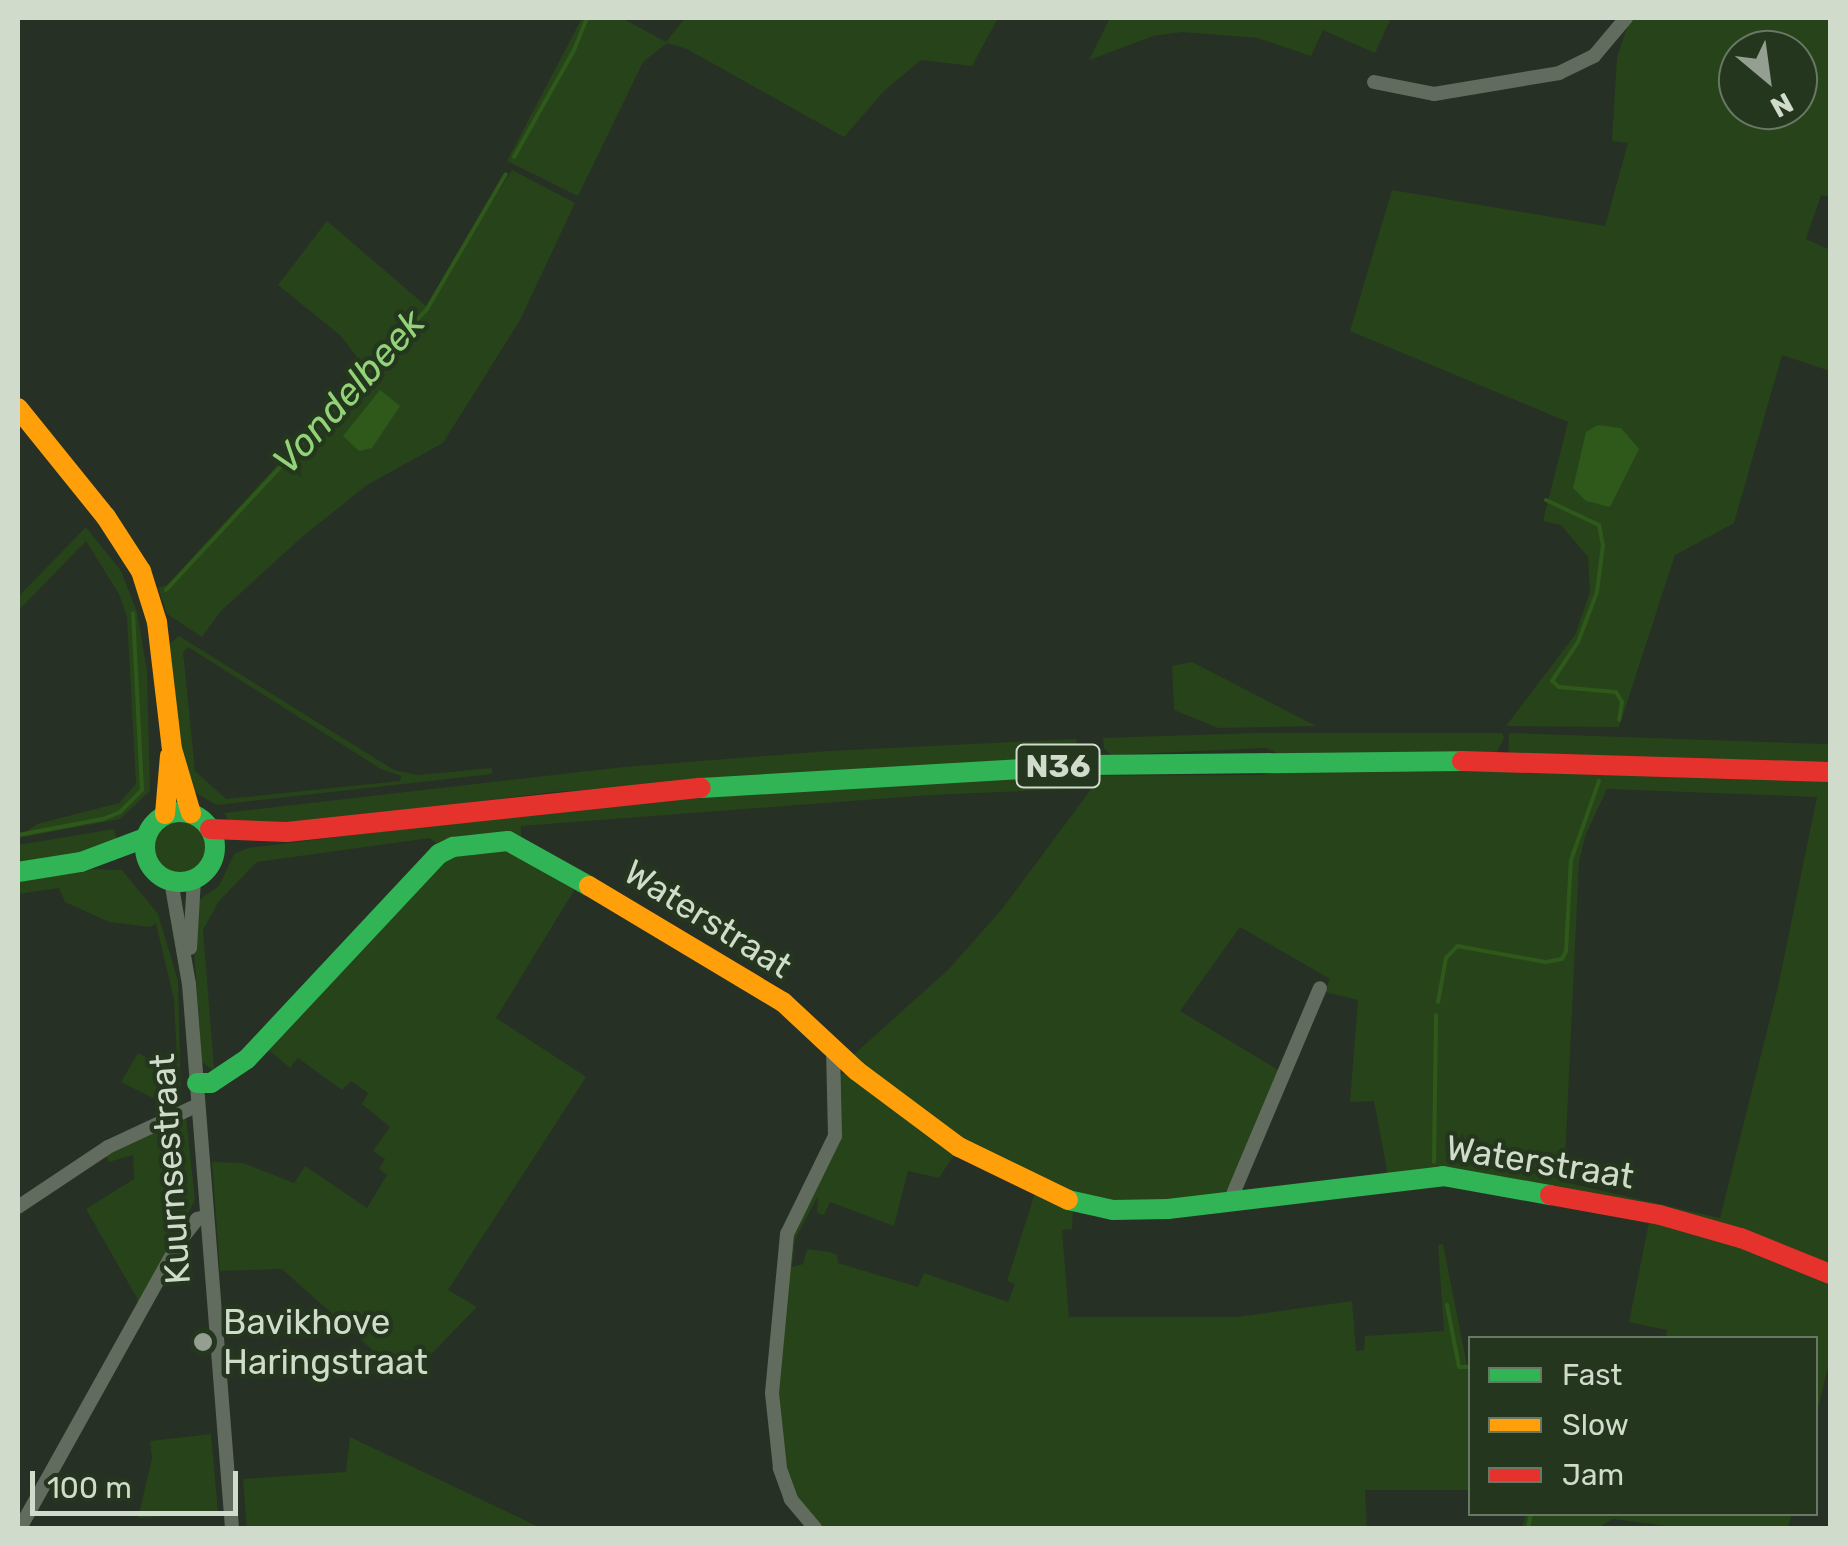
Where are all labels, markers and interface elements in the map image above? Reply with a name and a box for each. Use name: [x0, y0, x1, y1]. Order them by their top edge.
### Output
north arrow: [1718, 30, 1818, 130]
text: N: [1765, 86, 1799, 124]
water label: Vondelbeek: [263, 300, 435, 484]
road number: N36: [1016, 739, 1100, 793]
street label: Waterstraat: [616, 851, 800, 987]
street label: Kuurnsestraat: [141, 1052, 199, 1286]
street label: Waterstraat: [1443, 1126, 1637, 1198]
place label: Bavikhove Haringstraat: [223, 1301, 428, 1383]
marker: Bavikhove Haringstraat: [192, 1331, 214, 1353]
legend: [1468, 1336, 1818, 1516]
text: Fast: [1562, 1357, 1622, 1393]
text: Slow: [1562, 1407, 1629, 1443]
scale bar: [35, 1451, 242, 1513]
text: Jam: [1562, 1457, 1624, 1493]
text: 100 m: [47, 1470, 132, 1506]

